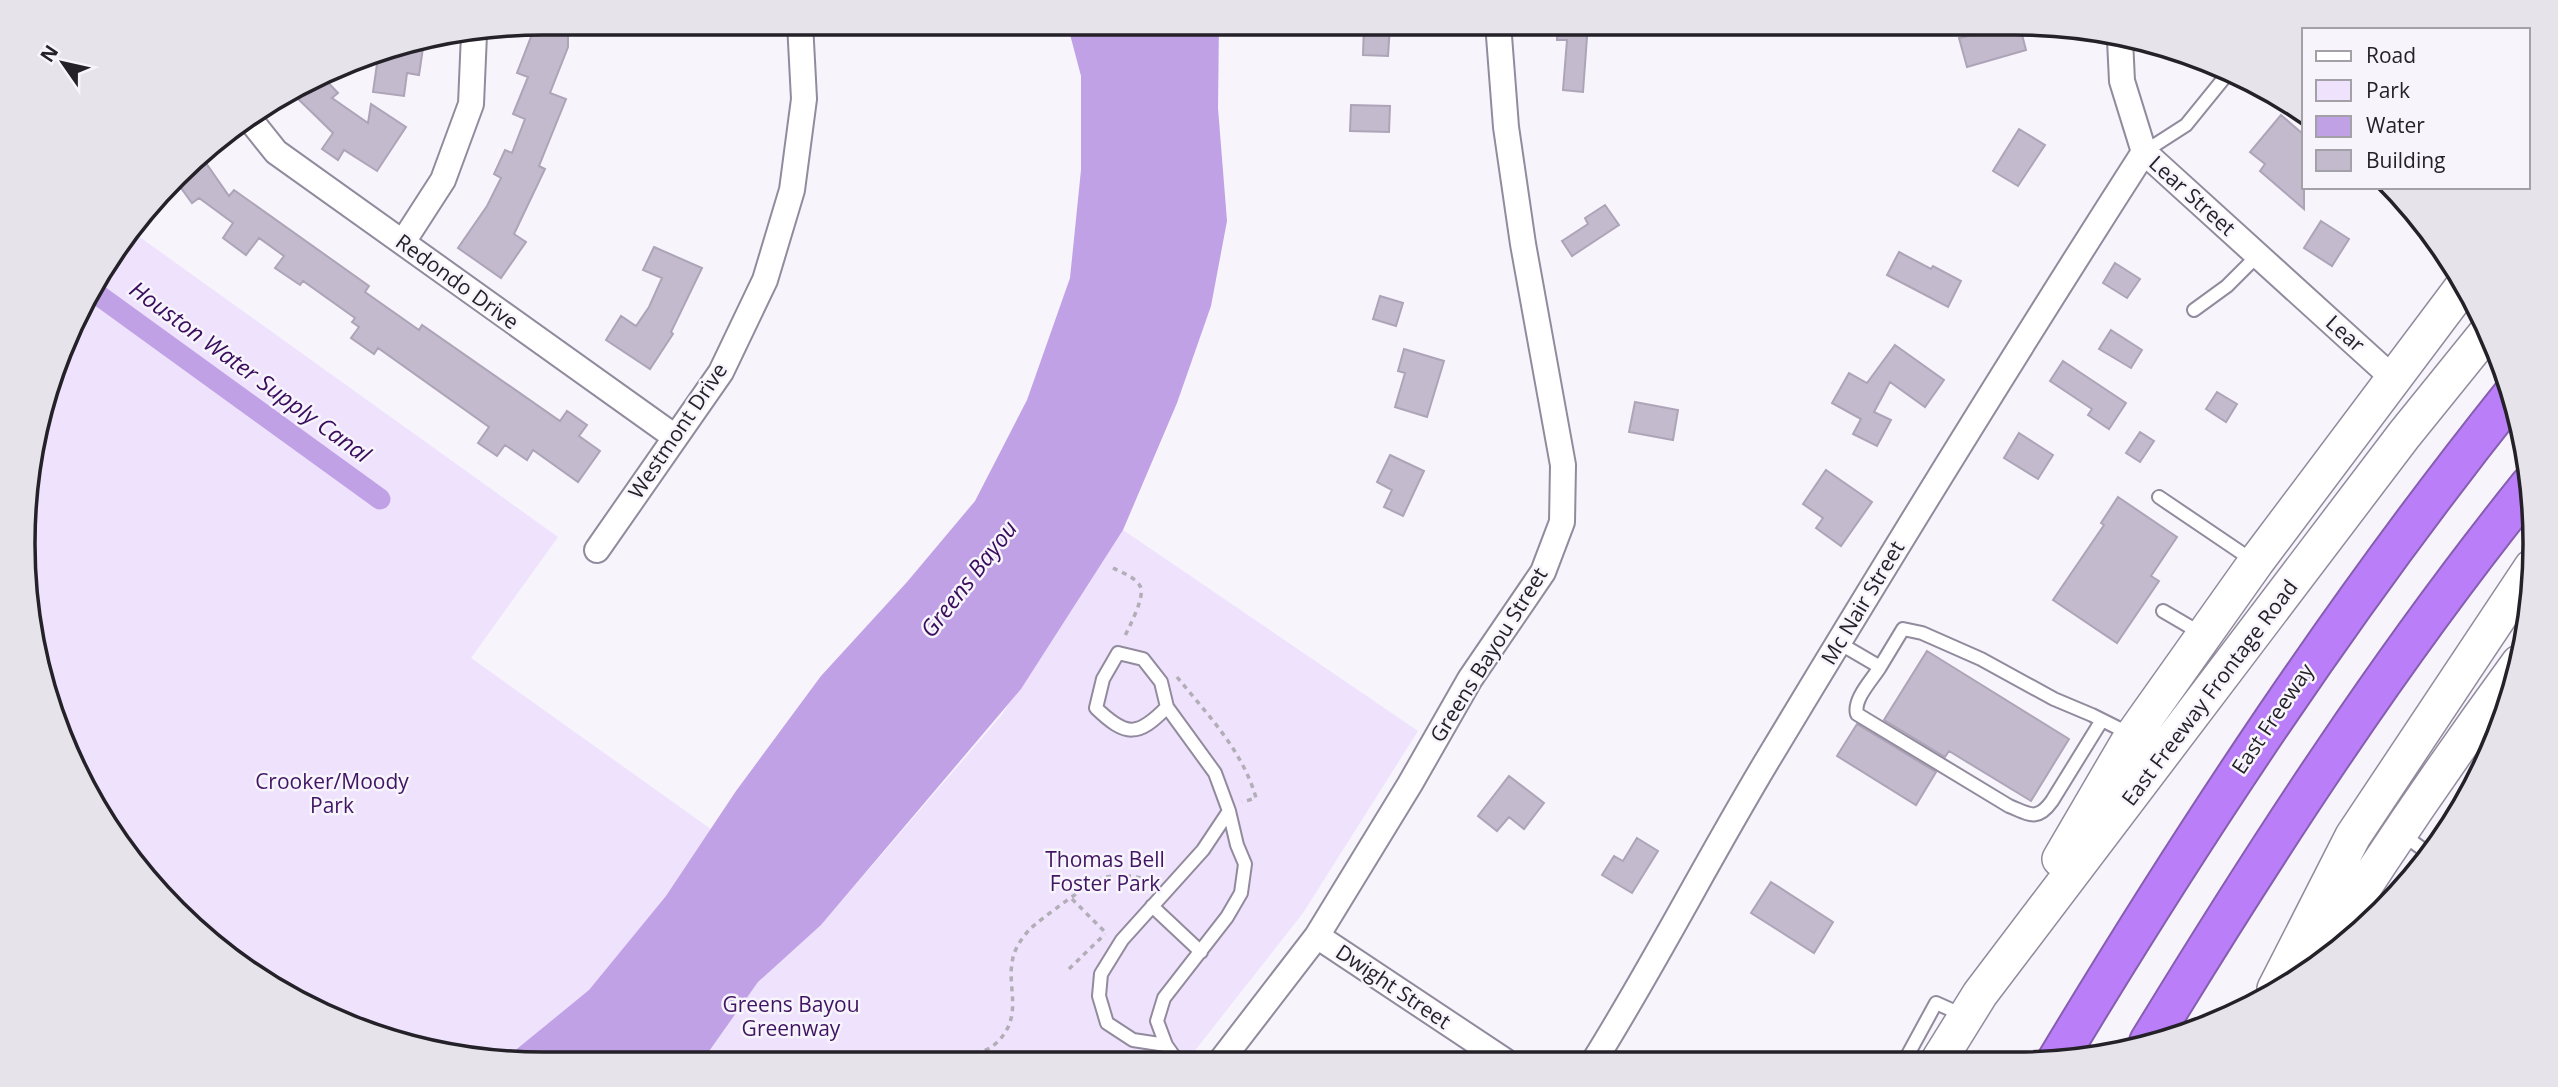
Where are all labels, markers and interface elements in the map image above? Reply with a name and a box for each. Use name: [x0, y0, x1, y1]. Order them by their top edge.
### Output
north arrow: [28, 28, 98, 98]
legend: [2302, 28, 2530, 189]
text: N: [34, 40, 64, 67]
text: Road: [2366, 41, 2416, 69]
text: Park: [2366, 76, 2410, 104]
text: Water: [2366, 111, 2425, 139]
text: Building: [2366, 146, 2445, 174]
street label: Lear Street: [2143, 149, 2242, 242]
street label: Redondo Drive: [391, 227, 525, 335]
water label: Houston Water Supply Canal: [124, 273, 379, 470]
street label: Lear: [2320, 308, 2371, 358]
street label: Westmont Drive: [621, 357, 733, 504]
water label: Greens Bayou: [912, 513, 1024, 644]
street label: Mc Nair Street: [1814, 535, 1910, 670]
street label: Greens Bayou Street: [1423, 562, 1553, 747]
street label: East Freeway Frontage Road: [2117, 575, 2303, 811]
street label: East Freeway: [2227, 659, 2319, 779]
park label: Crooker/Moody Park: [255, 767, 409, 819]
park label: Thomas Bell Foster Park: [1045, 845, 1165, 897]
street label: Dwight Street: [1331, 937, 1456, 1035]
park label: Greens Bayou Greenway: [722, 990, 860, 1042]

